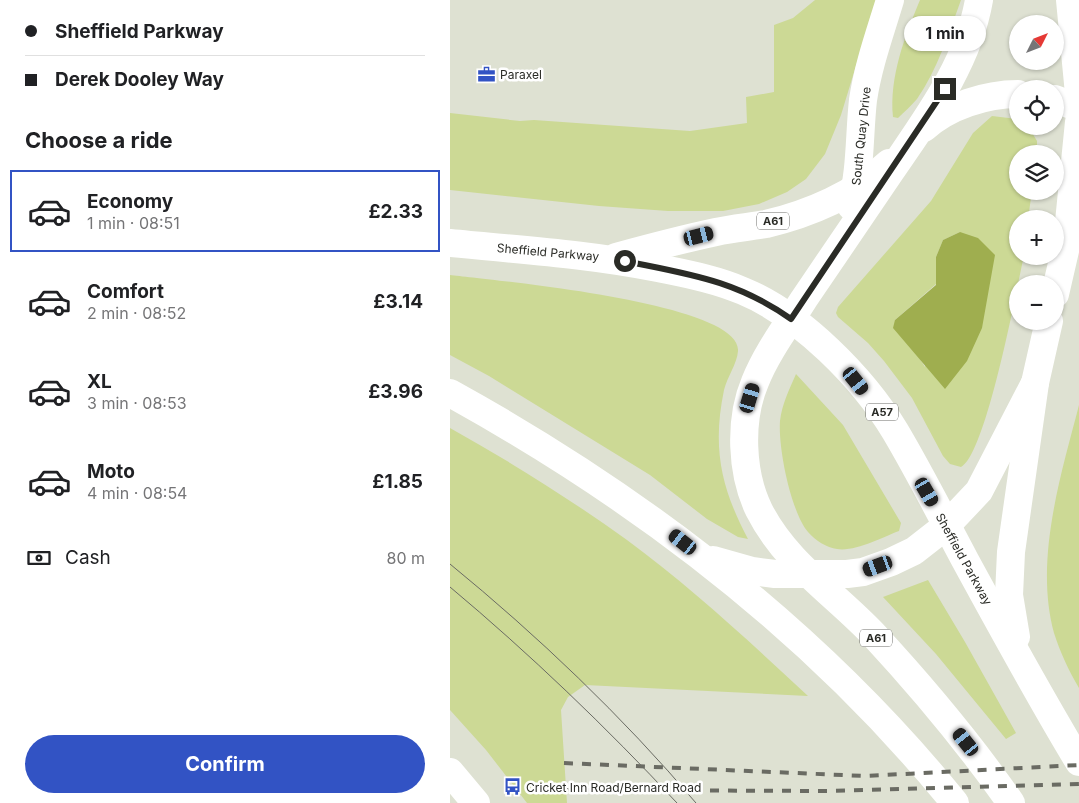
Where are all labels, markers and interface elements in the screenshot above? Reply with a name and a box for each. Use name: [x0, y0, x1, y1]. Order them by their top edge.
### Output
north arrow: [1009, 15, 1064, 70]
map controls: [1009, 15, 1064, 330]
callout: 1 min: [904, 17, 986, 52]
text: Sheffield Parkway: [55, 20, 224, 43]
text: 1 min: [925, 23, 965, 43]
office icon: Paraxel: [476, 64, 496, 84]
place label: Paraxel: [500, 67, 542, 82]
text: Derek Dooley Way: [55, 68, 224, 91]
route end: [934, 78, 956, 100]
button: locate: [1009, 80, 1064, 135]
street label: South Quay Drive: [848, 86, 874, 186]
text: Choose a ride: [25, 127, 173, 153]
button: layers: [1009, 145, 1064, 200]
icon: car: [27, 189, 72, 234]
text: Economy: [87, 190, 173, 213]
text: £2.33: [368, 200, 423, 223]
button: +: [1009, 210, 1064, 265]
road number: A61: [757, 212, 789, 230]
text: 1 min · 08:51: [87, 213, 180, 233]
car: [682, 225, 715, 247]
street label: Sheffield Parkway: [496, 240, 600, 264]
route start: [614, 250, 636, 272]
button: −: [1009, 275, 1064, 330]
icon: car: [27, 279, 72, 324]
text: Comfort: [87, 280, 164, 303]
text: £3.14: [373, 290, 423, 313]
text: 2 min · 08:52: [87, 303, 186, 323]
car: [840, 365, 871, 397]
icon: car: [27, 369, 72, 414]
text: XL: [87, 370, 112, 393]
text: £3.96: [368, 380, 423, 403]
car: [738, 381, 761, 415]
text: 3 min · 08:53: [87, 393, 187, 413]
road number: A57: [866, 404, 898, 421]
icon: car: [27, 459, 72, 504]
text: Moto: [87, 460, 135, 483]
text: £1.85: [372, 470, 423, 493]
car: [913, 475, 940, 509]
text: 4 min · 08:54: [87, 483, 187, 503]
street label: Sheffield Parkway: [933, 511, 996, 608]
car: [666, 527, 699, 557]
icon: cash: [25, 544, 53, 572]
text: Cash: [65, 546, 111, 569]
text: 80 m: [386, 548, 425, 568]
car: [861, 554, 894, 578]
road number: A61: [860, 630, 892, 646]
car: [950, 726, 981, 758]
button: Confirm: [25, 735, 425, 793]
bus stop icon: Cricket Inn Road/Bernard Road: [502, 777, 522, 797]
place label: Cricket Inn Road/Bernard Road: [526, 780, 701, 795]

